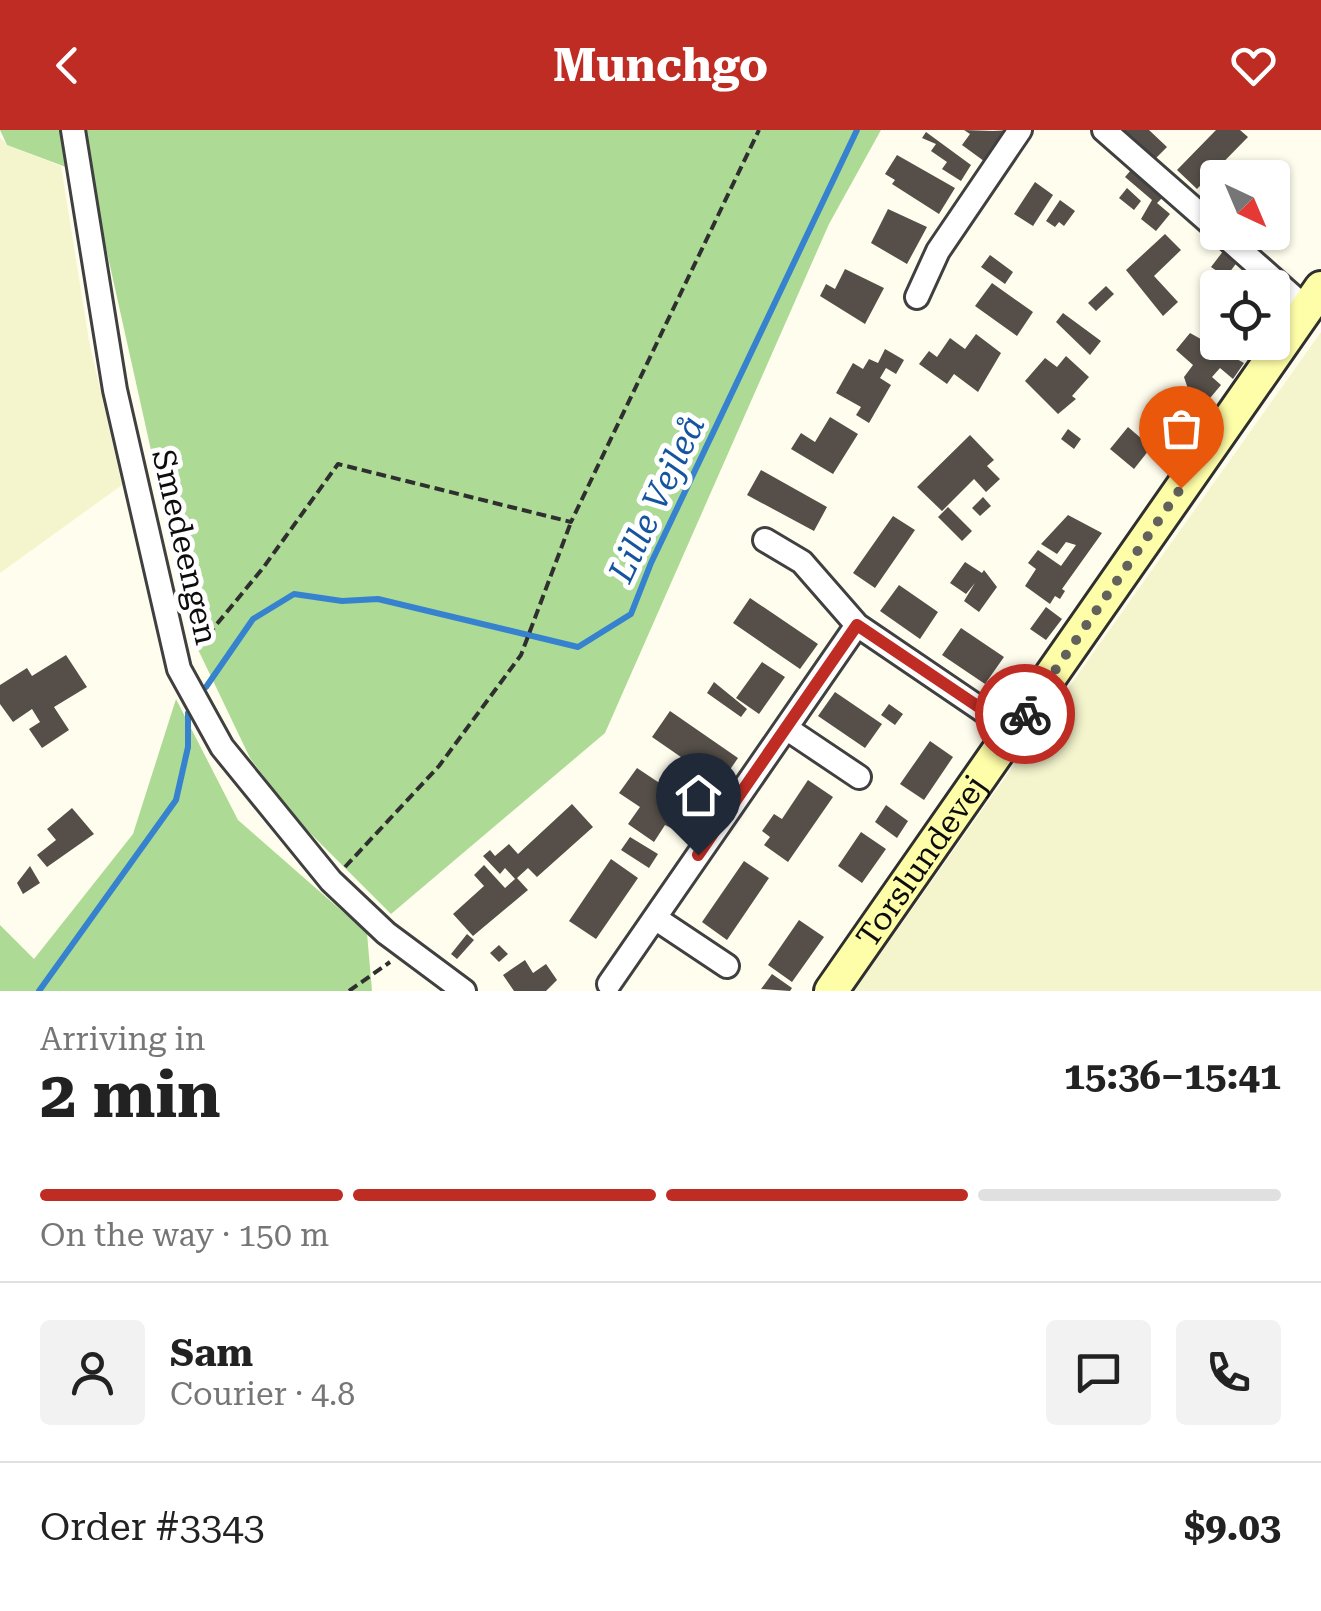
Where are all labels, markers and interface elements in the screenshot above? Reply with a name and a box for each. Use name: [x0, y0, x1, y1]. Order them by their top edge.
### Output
icon: back: [40, 38, 95, 93]
icon: heart: [1226, 38, 1281, 93]
text: Munchgo: [553, 39, 768, 92]
north arrow: [1200, 160, 1290, 250]
map controls: [1200, 160, 1290, 360]
button: locate: [1200, 270, 1290, 360]
pin: [1139, 386, 1224, 489]
icon: bag: [1154, 401, 1209, 456]
water label: Lille Vejleå: [600, 409, 713, 590]
street label: Smedeengen: [144, 446, 226, 648]
courier: [975, 664, 1075, 764]
icon: bike: [998, 687, 1053, 742]
pin: [656, 753, 741, 856]
icon: home: [671, 768, 726, 823]
street label: Torslundevej: [848, 768, 994, 955]
text: Arriving in: [40, 1020, 205, 1058]
text: 15:36–15:41: [1064, 1054, 1281, 1098]
text: 2 min: [40, 1057, 221, 1133]
text: On the way · 150 m: [40, 1216, 329, 1254]
button: person: [40, 1320, 145, 1425]
button: chat: [1046, 1320, 1151, 1425]
button: phone: [1176, 1320, 1281, 1425]
text: Sam: [170, 1331, 253, 1375]
text: Courier · 4.8: [170, 1375, 355, 1413]
text: Order #3343: [40, 1505, 265, 1549]
text: $9.03: [1184, 1505, 1281, 1549]

